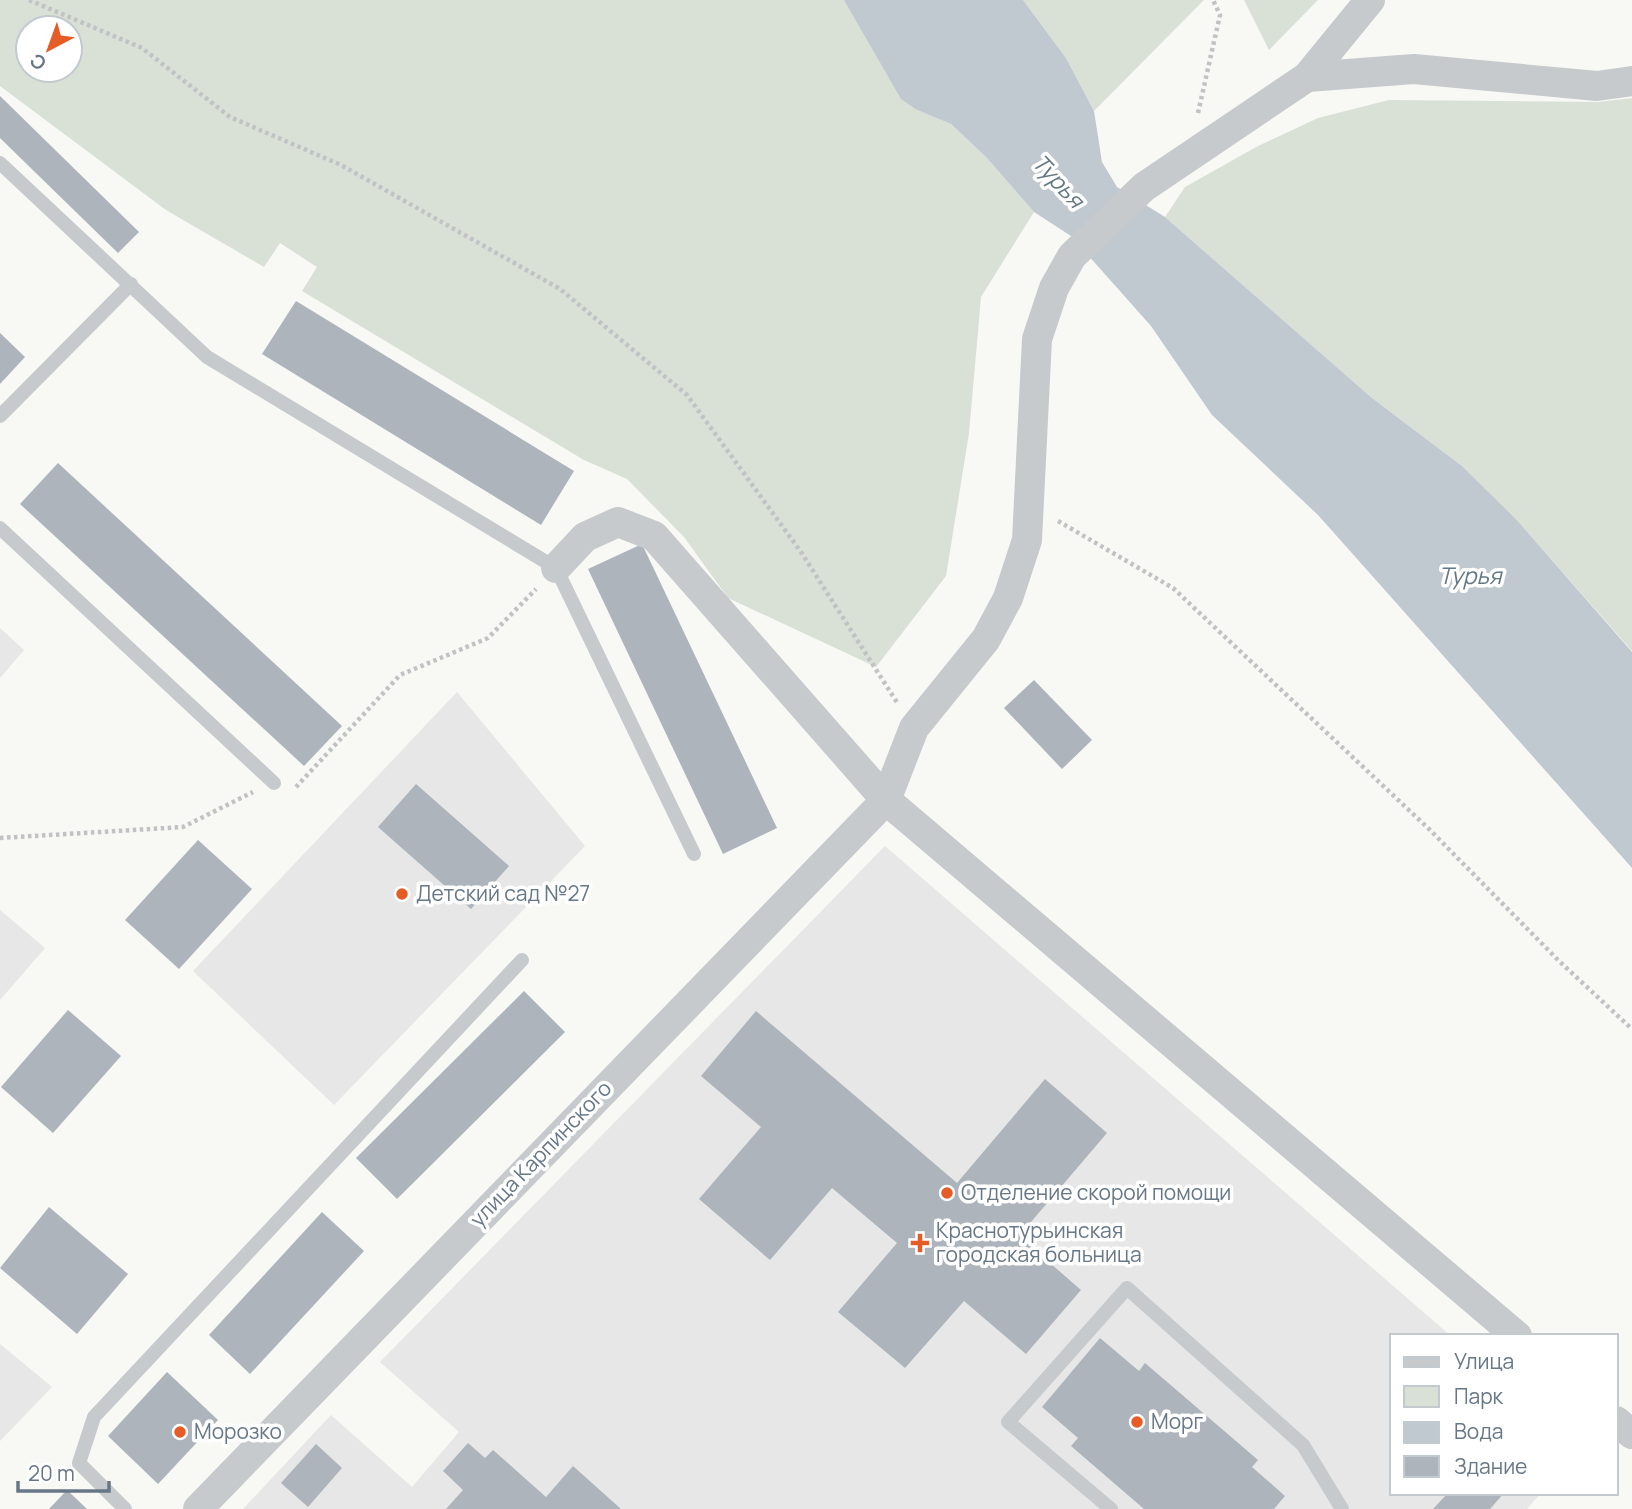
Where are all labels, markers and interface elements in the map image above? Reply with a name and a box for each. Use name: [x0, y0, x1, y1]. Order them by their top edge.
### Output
north arrow: [14, 14, 84, 84]
text: С: [24, 47, 52, 76]
water label: Турья: [1026, 146, 1093, 216]
water label: Турья: [1439, 559, 1504, 591]
place label: Детский сад №27: [416, 879, 590, 907]
marker: Детский сад №27: [394, 886, 410, 902]
street label: улица Карпинского: [463, 1074, 617, 1232]
place label: Отделение скорой помощи: [961, 1178, 1231, 1206]
marker: Отделение скорой помощи: [939, 1185, 955, 1201]
place label: Краснотурьинская городская больница: [936, 1216, 1142, 1268]
marker: Краснотурьинская городская больница: [910, 1233, 930, 1253]
legend: [1390, 1334, 1618, 1495]
text: Улица: [1454, 1347, 1514, 1375]
text: Парк: [1454, 1382, 1504, 1410]
place label: Морг: [1151, 1407, 1204, 1435]
marker: Морг: [1129, 1414, 1145, 1430]
place label: Морозко: [194, 1417, 282, 1445]
text: Вода: [1454, 1417, 1504, 1445]
marker: Морозко: [172, 1424, 188, 1440]
scale bar: [18, 1450, 108, 1494]
text: Здание: [1454, 1452, 1527, 1480]
text: 20 m: [28, 1459, 75, 1487]

